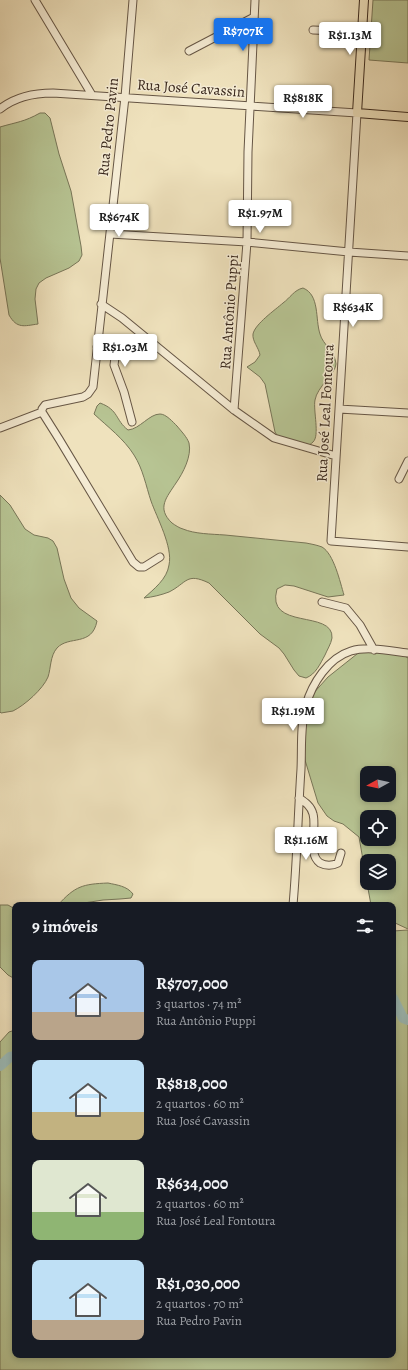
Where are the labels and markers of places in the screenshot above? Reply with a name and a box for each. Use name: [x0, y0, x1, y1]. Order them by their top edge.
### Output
pin: R$707K: [210, 18, 276, 52]
pin: R$1.13M: [313, 22, 387, 56]
pin: R$818K: [270, 85, 336, 119]
pin: R$1.97M: [223, 200, 297, 234]
pin: R$674K: [86, 204, 152, 238]
pin: R$634K: [320, 294, 386, 328]
pin: R$1.03M: [88, 334, 162, 368]
pin: R$1.19M: [256, 698, 330, 732]
pin: R$1.16M: [269, 827, 343, 861]

